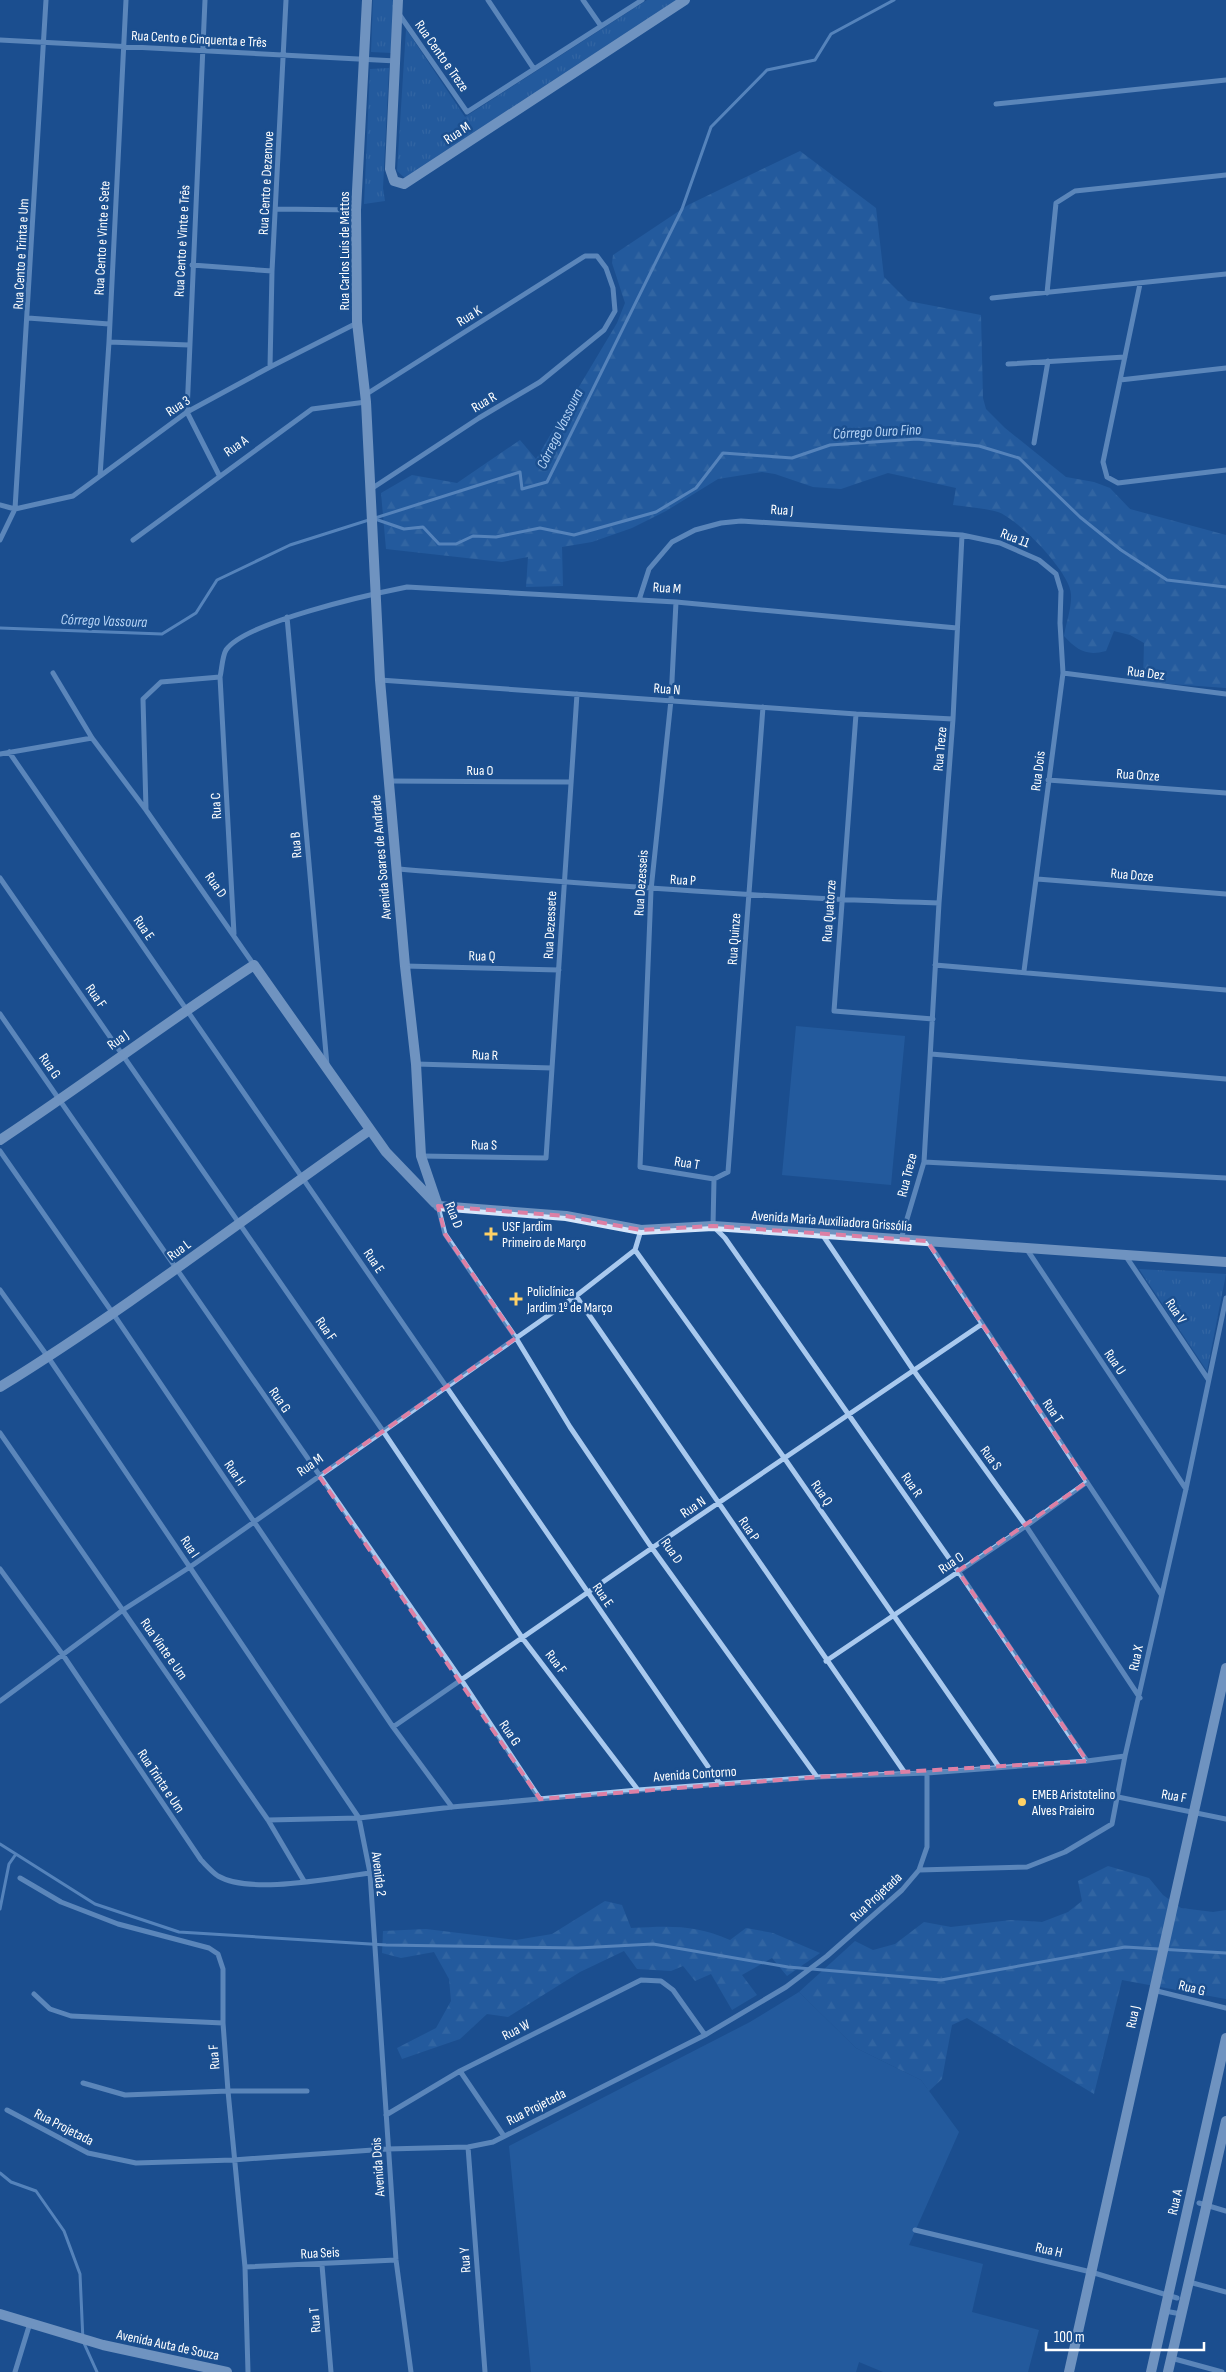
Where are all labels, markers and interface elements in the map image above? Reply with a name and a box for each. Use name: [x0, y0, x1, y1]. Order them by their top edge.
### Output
street label: Rua Cento e Treze: [411, 17, 473, 95]
street label: Rua Cento e Cinquenta e Três: [131, 27, 267, 51]
street label: Rua M: [441, 118, 473, 148]
street label: Rua Cento e Dezenove: [255, 131, 277, 235]
street label: Rua Cento e Vinte e Sete: [91, 180, 113, 296]
street label: Rua Cento e Vinte e Três: [171, 184, 193, 298]
street label: Rua Carlos Luís de Mattos: [336, 191, 353, 311]
street label: Rua Cento e Trinta e Um: [10, 198, 32, 310]
street label: Rua K: [453, 301, 485, 330]
water label: Córrego Vassoura: [532, 386, 588, 472]
street label: Rua R: [468, 388, 500, 416]
street label: Rua 3: [163, 392, 194, 420]
water label: Córrego Ouro Fino: [832, 420, 922, 444]
street label: Rua A: [221, 431, 252, 460]
street label: Rua J: [770, 501, 794, 519]
street label: Rua 11: [998, 525, 1032, 551]
street label: Rua M: [652, 579, 682, 597]
water label: Córrego Vassoura: [60, 610, 148, 632]
street label: Rua Dez: [1126, 662, 1166, 684]
street label: Rua N: [653, 680, 681, 698]
street label: Rua Treze: [930, 726, 950, 772]
street label: Rua Dois: [1027, 750, 1049, 792]
street label: Rua O: [467, 762, 494, 779]
street label: Rua Onze: [1116, 765, 1160, 785]
street label: Rua C: [207, 792, 225, 820]
street label: Avenida Soares de Andrade: [367, 794, 395, 921]
street label: Rua B: [286, 831, 306, 859]
street label: Rua Dezesseis: [630, 849, 652, 917]
street label: Rua Doze: [1110, 865, 1154, 885]
street label: Rua D: [201, 869, 231, 901]
street label: Rua P: [670, 871, 696, 889]
street label: Rua Quatorze: [818, 879, 840, 943]
street label: Rua Dezessete: [540, 891, 560, 959]
street label: Rua E: [130, 913, 158, 944]
street label: Rua Quinze: [724, 913, 744, 965]
street label: Rua Q: [468, 947, 496, 965]
street label: Rua F: [82, 981, 111, 1012]
street label: Rua J: [104, 1026, 132, 1054]
street label: Rua R: [472, 1046, 499, 1064]
street label: Rua G: [35, 1050, 65, 1082]
street label: Rua S: [471, 1136, 497, 1154]
street label: Rua Treze: [893, 1151, 921, 1199]
street label: Rua T: [673, 1153, 701, 1173]
street label: Rua D: [441, 1199, 467, 1231]
street label: Avenida Maria Auxiliadora Grissólia: [750, 1207, 913, 1235]
place label: USF Jardim Primeiro de Março: [502, 1218, 586, 1251]
marker: USF Jardim Primeiro de Março: [484, 1227, 498, 1241]
street label: Rua L: [164, 1236, 194, 1264]
street label: Rua E: [360, 1246, 388, 1277]
place label: Policlínica Jardim 1º de Março: [526, 1283, 613, 1316]
marker: Policlínica Jardim 1º de Março: [509, 1292, 523, 1306]
street label: Rua V: [1162, 1295, 1191, 1327]
street label: Rua F: [312, 1314, 341, 1345]
street label: Rua U: [1100, 1346, 1130, 1378]
street label: Rua G: [265, 1384, 295, 1416]
street label: Rua T: [1039, 1396, 1067, 1427]
street label: Rua S: [977, 1443, 1005, 1473]
street label: Rua M: [294, 1450, 326, 1480]
street label: Rua H: [220, 1457, 250, 1489]
street label: Rua R: [897, 1469, 927, 1501]
street label: Rua Q: [807, 1477, 837, 1509]
street label: Rua N: [677, 1492, 709, 1522]
street label: Rua P: [735, 1514, 763, 1545]
street label: Rua I: [177, 1533, 203, 1561]
street label: Rua D: [657, 1535, 687, 1567]
street label: Rua O: [935, 1548, 967, 1578]
street label: Rua E: [589, 1580, 617, 1611]
street label: Rua Vinte e Um: [137, 1615, 191, 1683]
street label: Rua X: [1125, 1644, 1147, 1672]
street label: Rua F: [542, 1647, 571, 1678]
street label: Rua G: [495, 1717, 525, 1749]
street label: Rua Trinta e Um: [134, 1746, 188, 1816]
street label: Avenida Contorno: [652, 1763, 737, 1785]
street label: Rua F: [1160, 1785, 1188, 1807]
place label: EMEB Aristotelino Alves Praieiro: [1031, 1786, 1115, 1819]
marker: EMEB Aristotelino Alves Praieiro: [1016, 1796, 1028, 1808]
street label: Avenida 2: [368, 1850, 390, 1897]
street label: Rua Projetada: [847, 1869, 905, 1925]
street label: Rua G: [1177, 1976, 1207, 2000]
street label: Rua J: [1122, 2004, 1144, 2030]
street label: Rua W: [499, 2016, 533, 2044]
street label: Rua F: [205, 2043, 223, 2070]
street label: Rua Projetada: [503, 2085, 569, 2129]
street label: Rua Projetada: [31, 2105, 97, 2149]
street label: Avenida Dois: [367, 2137, 389, 2198]
street label: Rua A: [1164, 2186, 1186, 2217]
street label: Rua H: [1034, 2239, 1064, 2261]
street label: Rua Seis: [300, 2243, 340, 2263]
street label: Rua Y: [456, 2246, 474, 2273]
street label: Rua T: [305, 2306, 325, 2334]
scale bar: [1046, 2320, 1204, 2352]
street label: Avenida Auta de Souza: [114, 2326, 221, 2364]
text: 100 m: [1054, 2328, 1085, 2347]

